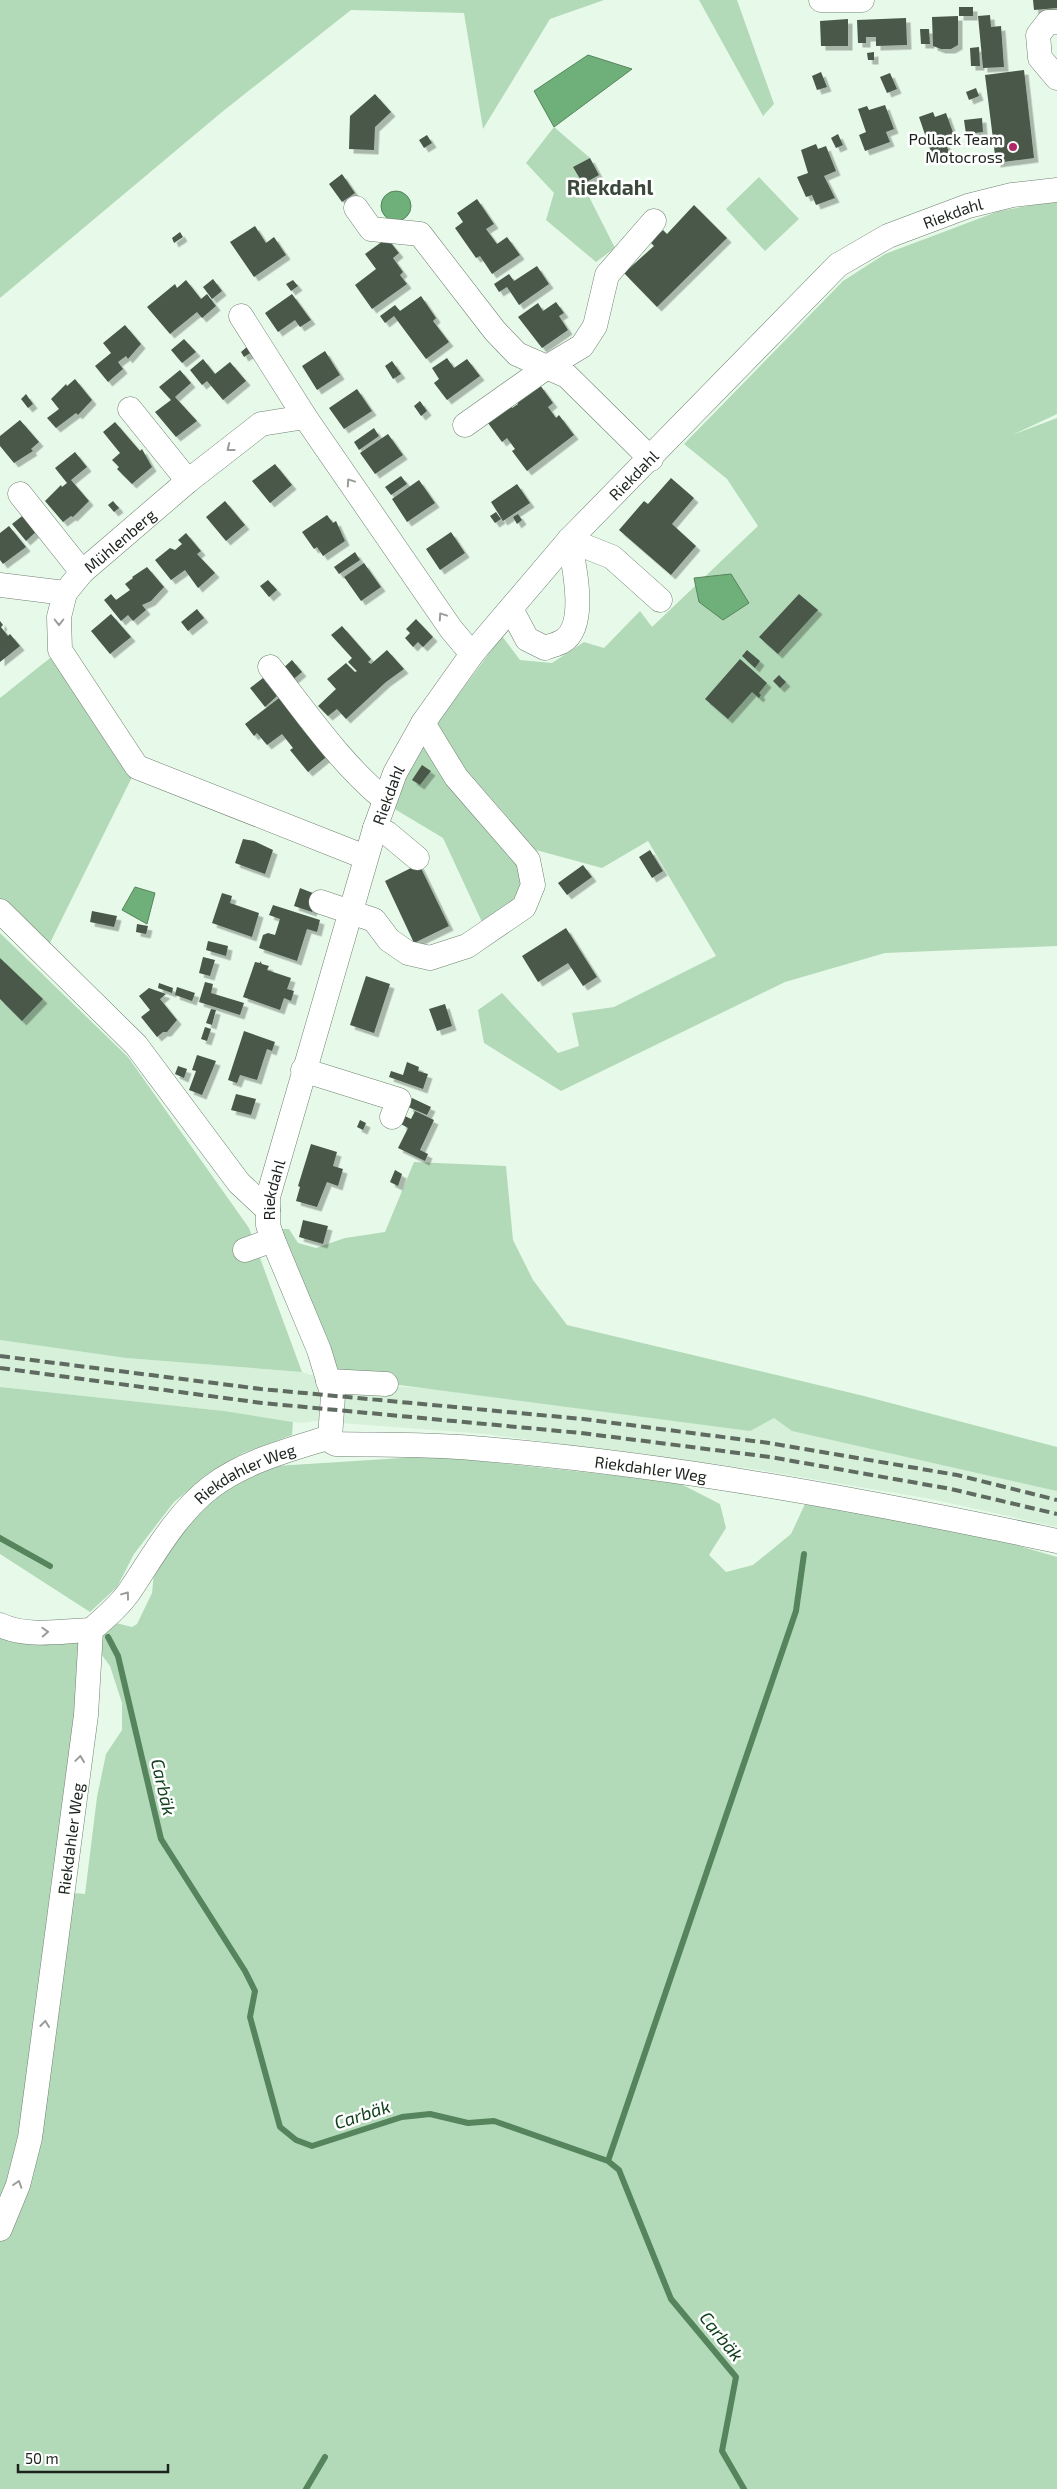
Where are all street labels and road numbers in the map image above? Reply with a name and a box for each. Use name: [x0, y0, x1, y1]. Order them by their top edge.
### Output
street label: Riekdahl: [920, 193, 985, 232]
street label: Riekdahl: [604, 446, 662, 504]
street label: Mühlenberg: [80, 504, 159, 576]
street label: Riekdahl: [368, 761, 407, 827]
street label: Riekdahl: [259, 1157, 288, 1220]
street label: Riekdahler Weg: [189, 1439, 298, 1507]
street label: Riekdahler Weg: [594, 1451, 708, 1485]
street label: Riekdahler Weg: [53, 1781, 86, 1896]

